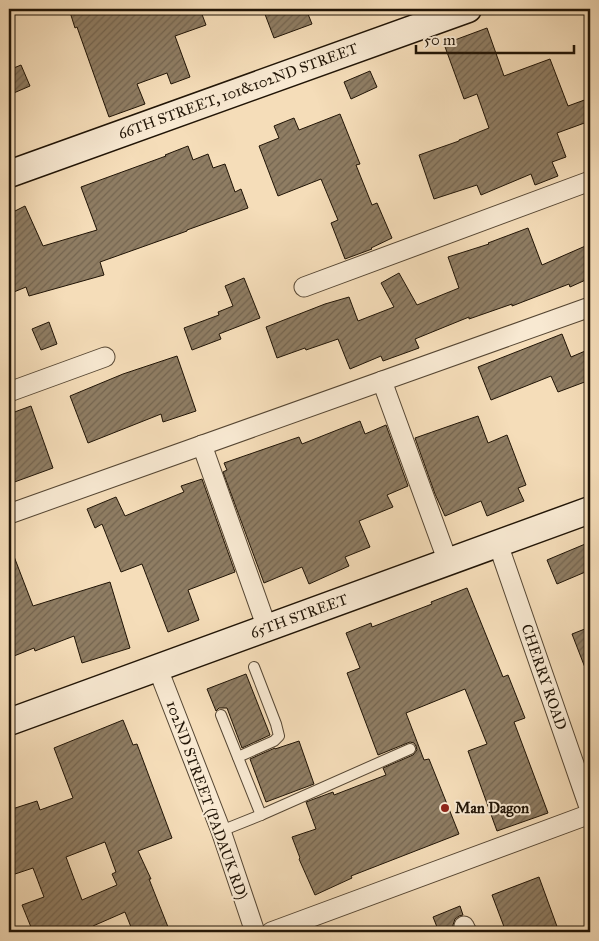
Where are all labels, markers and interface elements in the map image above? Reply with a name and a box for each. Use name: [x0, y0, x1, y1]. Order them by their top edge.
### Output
scale bar: [416, 22, 574, 54]
text: 50 m: [424, 31, 456, 49]
street label: 66TH STREET, 101&102ND STREET: [116, 39, 360, 143]
street label: 65TH STREET: [248, 590, 350, 642]
street label: CHERRY ROAD: [517, 622, 571, 733]
street label: 102ND STREET (PADAUK RD): [162, 698, 251, 902]
place label: Man Dagon: [455, 799, 530, 818]
marker: Man Dagon: [439, 802, 451, 814]

